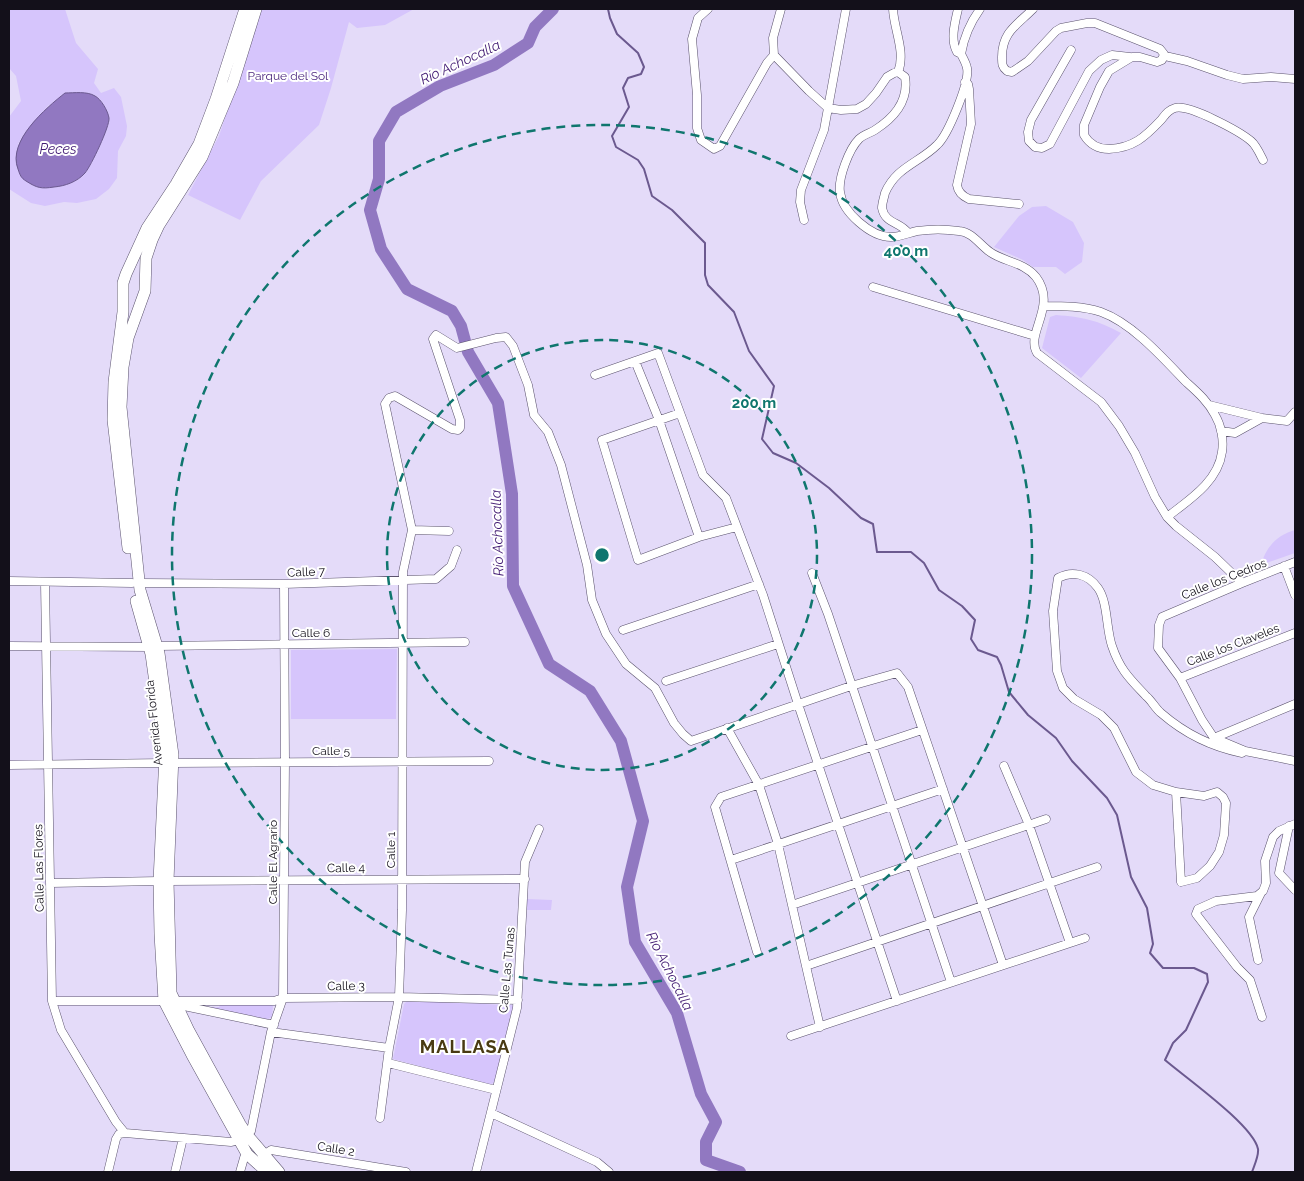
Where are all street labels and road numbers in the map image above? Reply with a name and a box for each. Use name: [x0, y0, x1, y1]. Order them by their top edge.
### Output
street label: Calle los Cedros: [1179, 556, 1269, 602]
street label: Calle 7: [287, 564, 326, 580]
street label: Calle los Claveles: [1185, 621, 1281, 669]
street label: Calle 6: [292, 626, 330, 640]
street label: Avenida Florida: [143, 680, 165, 766]
street label: Calle 5: [312, 744, 350, 758]
street label: Calle El Agrario: [266, 820, 280, 904]
street label: Calle Las Flores: [31, 824, 47, 912]
street label: Calle 1: [384, 832, 398, 868]
street label: Calle 4: [327, 861, 366, 875]
street label: Calle Las Tunas: [496, 926, 518, 1014]
street label: Calle 3: [327, 979, 365, 993]
street label: Calle 2: [316, 1139, 356, 1159]

